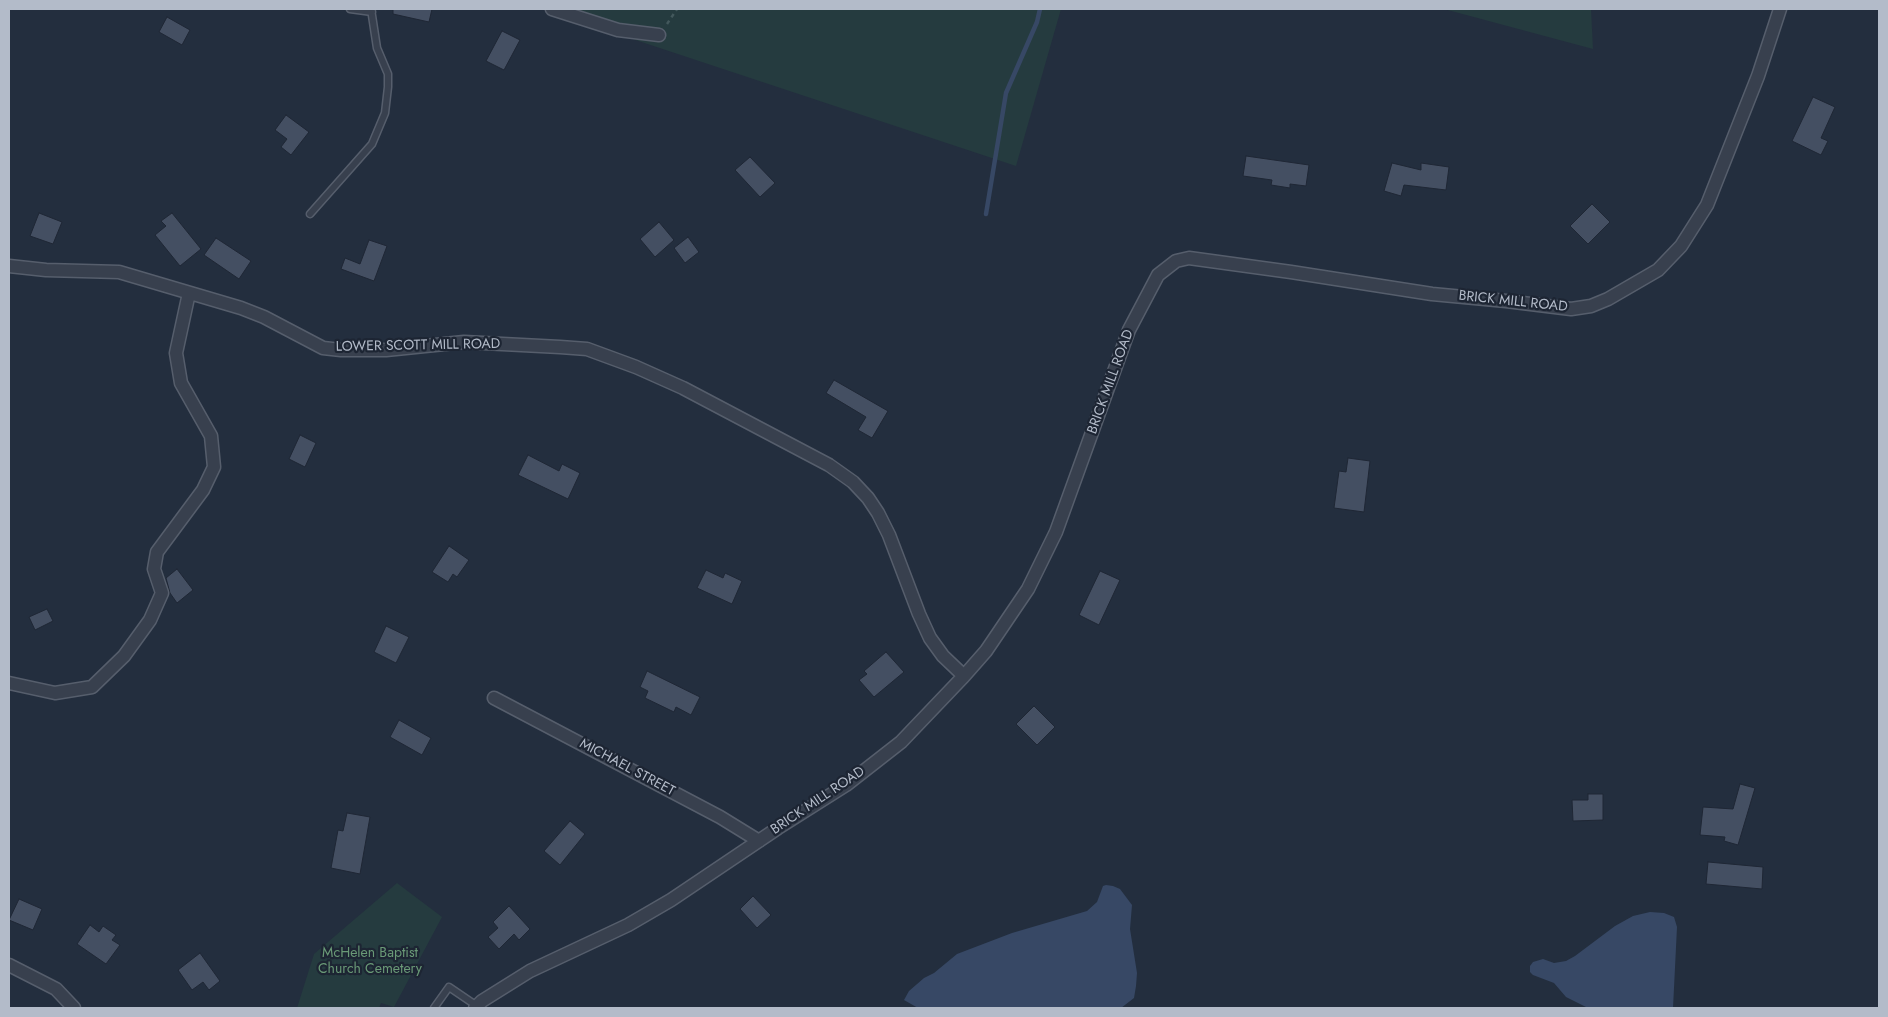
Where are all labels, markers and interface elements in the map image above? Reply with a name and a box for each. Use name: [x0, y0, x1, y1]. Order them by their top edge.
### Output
street label: BRICK MILL ROAD: [1458, 288, 1568, 316]
street label: BRICK MILL ROAD: [1084, 328, 1138, 436]
street label: LOWER SCOTT MILL ROAD: [336, 336, 500, 356]
street label: MICHAEL STREET: [576, 736, 678, 800]
street label: BRICK MILL ROAD: [768, 763, 868, 839]
park label: McHelen Baptist Church Cemetery: [318, 946, 422, 979]

